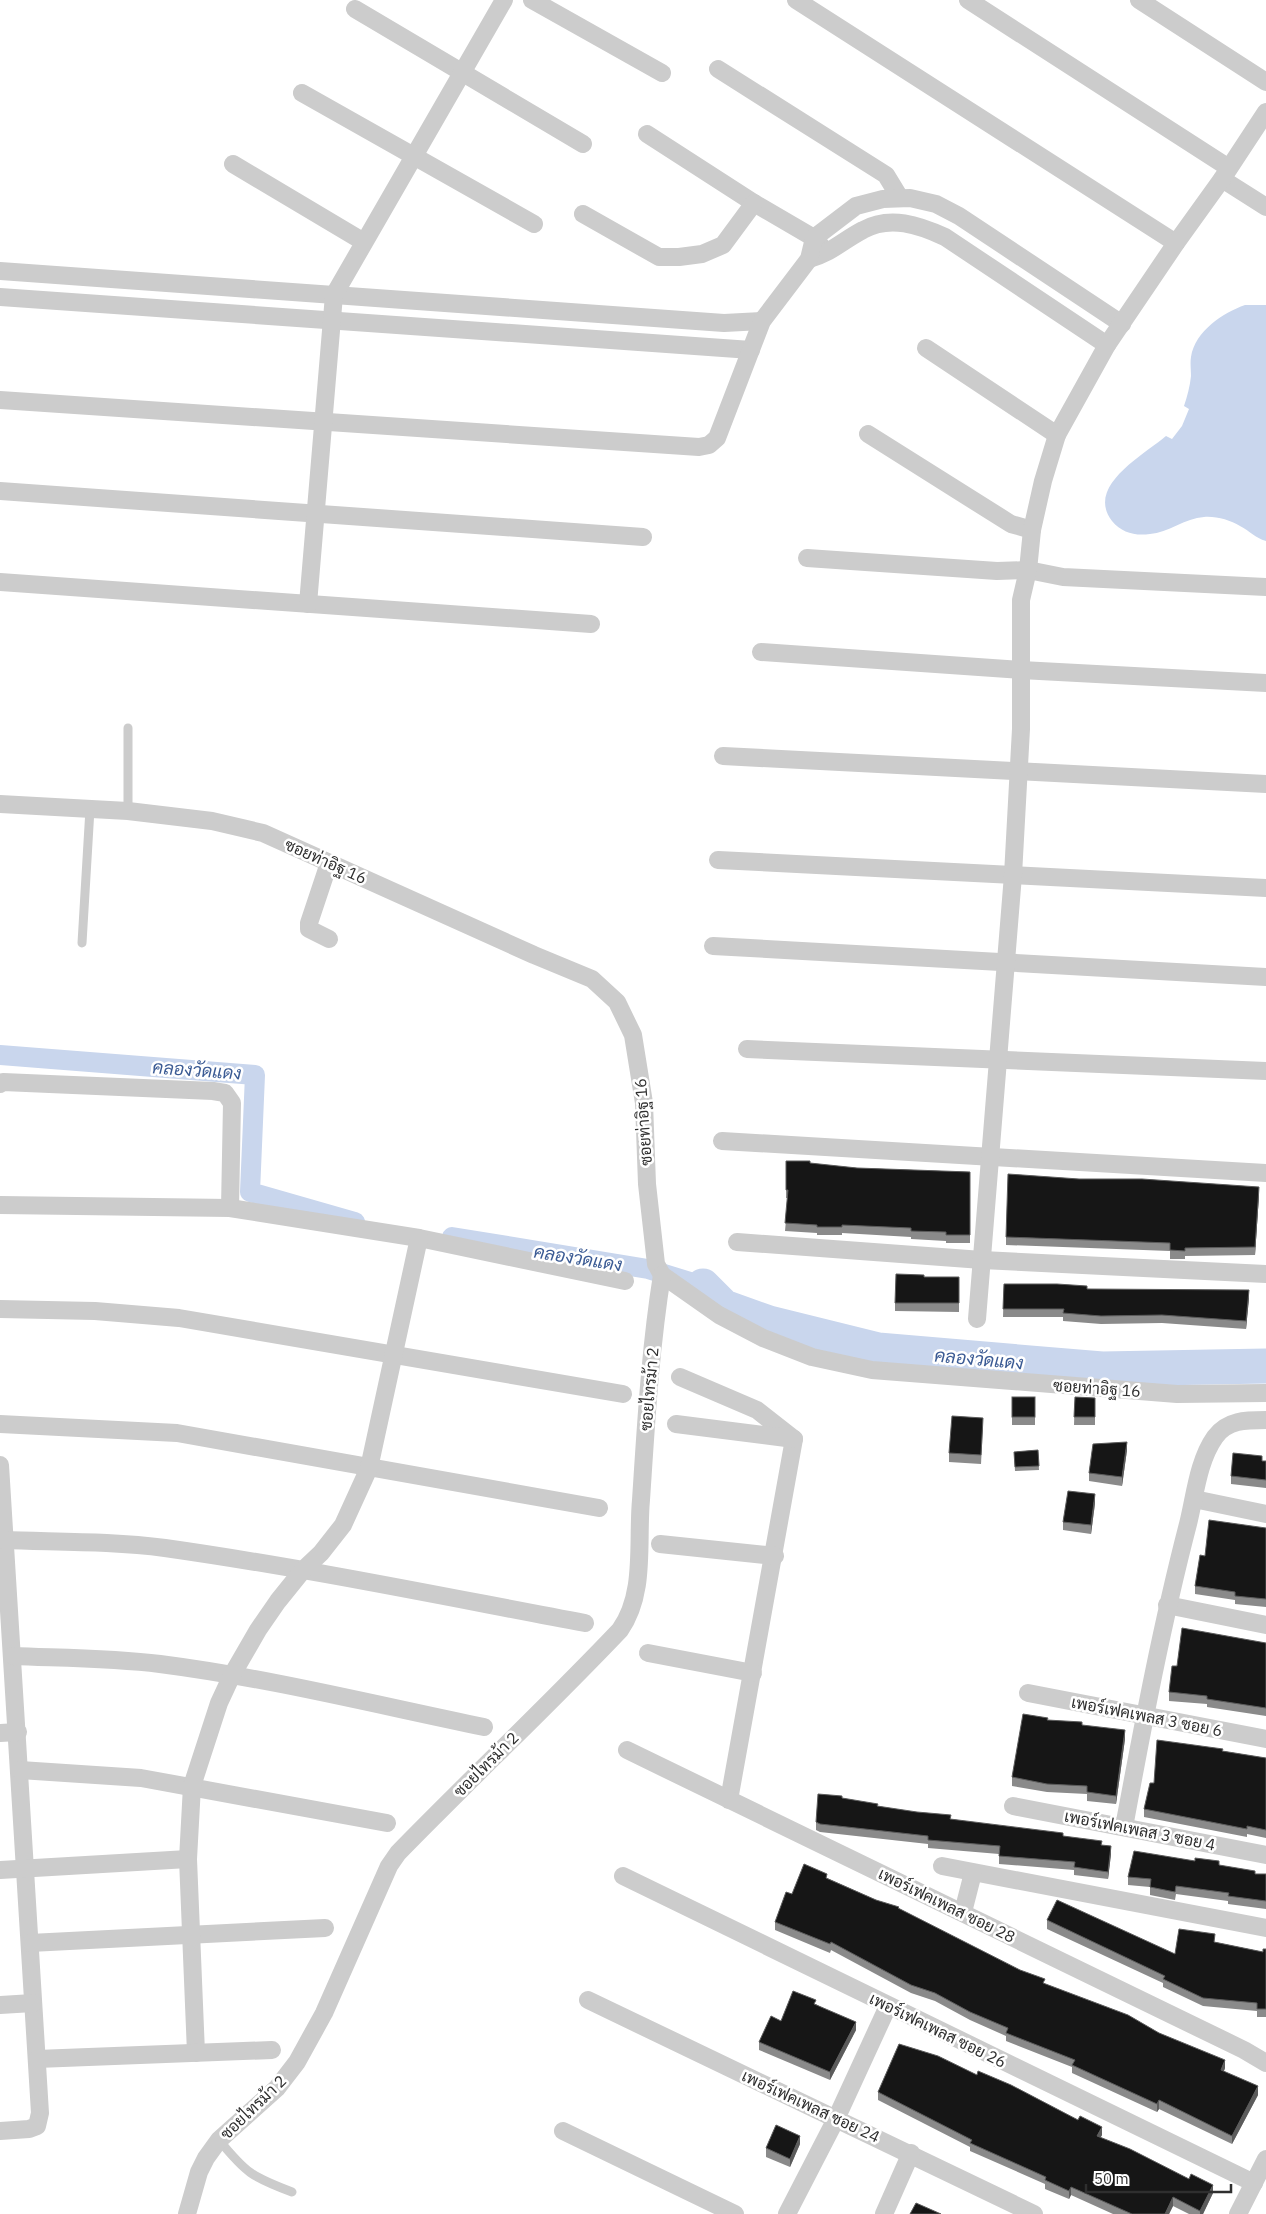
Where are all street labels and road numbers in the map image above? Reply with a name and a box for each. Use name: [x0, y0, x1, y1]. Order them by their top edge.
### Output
street label: ซอยท่าอิฐ 16: [281, 834, 370, 889]
street label: ซอยท่าอิฐ 16: [630, 1078, 657, 1166]
street label: ซอยไทรม้า 2: [634, 1346, 663, 1432]
street label: ซอยท่าอิฐ 16: [1053, 1375, 1141, 1402]
street label: เพอร์เฟคเพลส 3 ซอย 6: [1070, 1690, 1225, 1740]
street label: ซอยไทรม้า 2: [449, 1727, 523, 1801]
street label: เพอร์เฟคเพลส 3 ซอย 4: [1063, 1804, 1218, 1854]
street label: เพอร์เฟคเพลส ซอย 28: [875, 1861, 1020, 1947]
street label: เพอร์เฟคเพลส ซอย 26: [866, 1986, 1011, 2072]
street label: เพอร์เฟคเพลส ซอย 24: [739, 2063, 884, 2147]
street label: ซอยไทรม้า 2: [215, 2070, 290, 2143]

